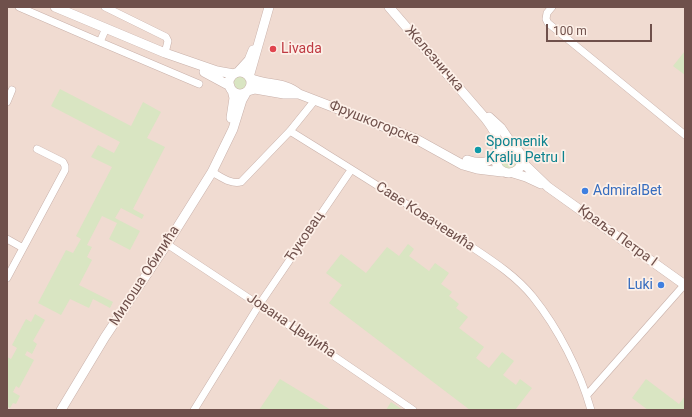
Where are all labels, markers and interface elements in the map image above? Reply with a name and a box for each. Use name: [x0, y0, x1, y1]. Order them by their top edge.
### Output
scale bar: [548, 16, 654, 42]
street label: Железничка: [401, 23, 467, 95]
text: 100 m: [553, 24, 587, 38]
place label: Livada: [281, 41, 322, 57]
marker: Livada: [268, 44, 278, 54]
street label: Фрушкогорска: [326, 97, 422, 149]
place label: Spomenik Kralju Petru I: [486, 134, 565, 166]
marker: Spomenik Kralju Petru I: [473, 145, 483, 155]
street label: Саве Ковачевића: [372, 179, 478, 255]
place label: AdmiralBet: [593, 183, 662, 199]
marker: AdmiralBet: [580, 186, 590, 196]
street label: Краља Петра I: [574, 202, 660, 270]
street label: Ћуковац: [282, 209, 328, 265]
street label: Милоша Обилића: [106, 223, 184, 329]
place label: Luki: [628, 277, 653, 293]
marker: Luki: [656, 280, 666, 290]
street label: Јована Цвијића: [243, 290, 339, 362]

